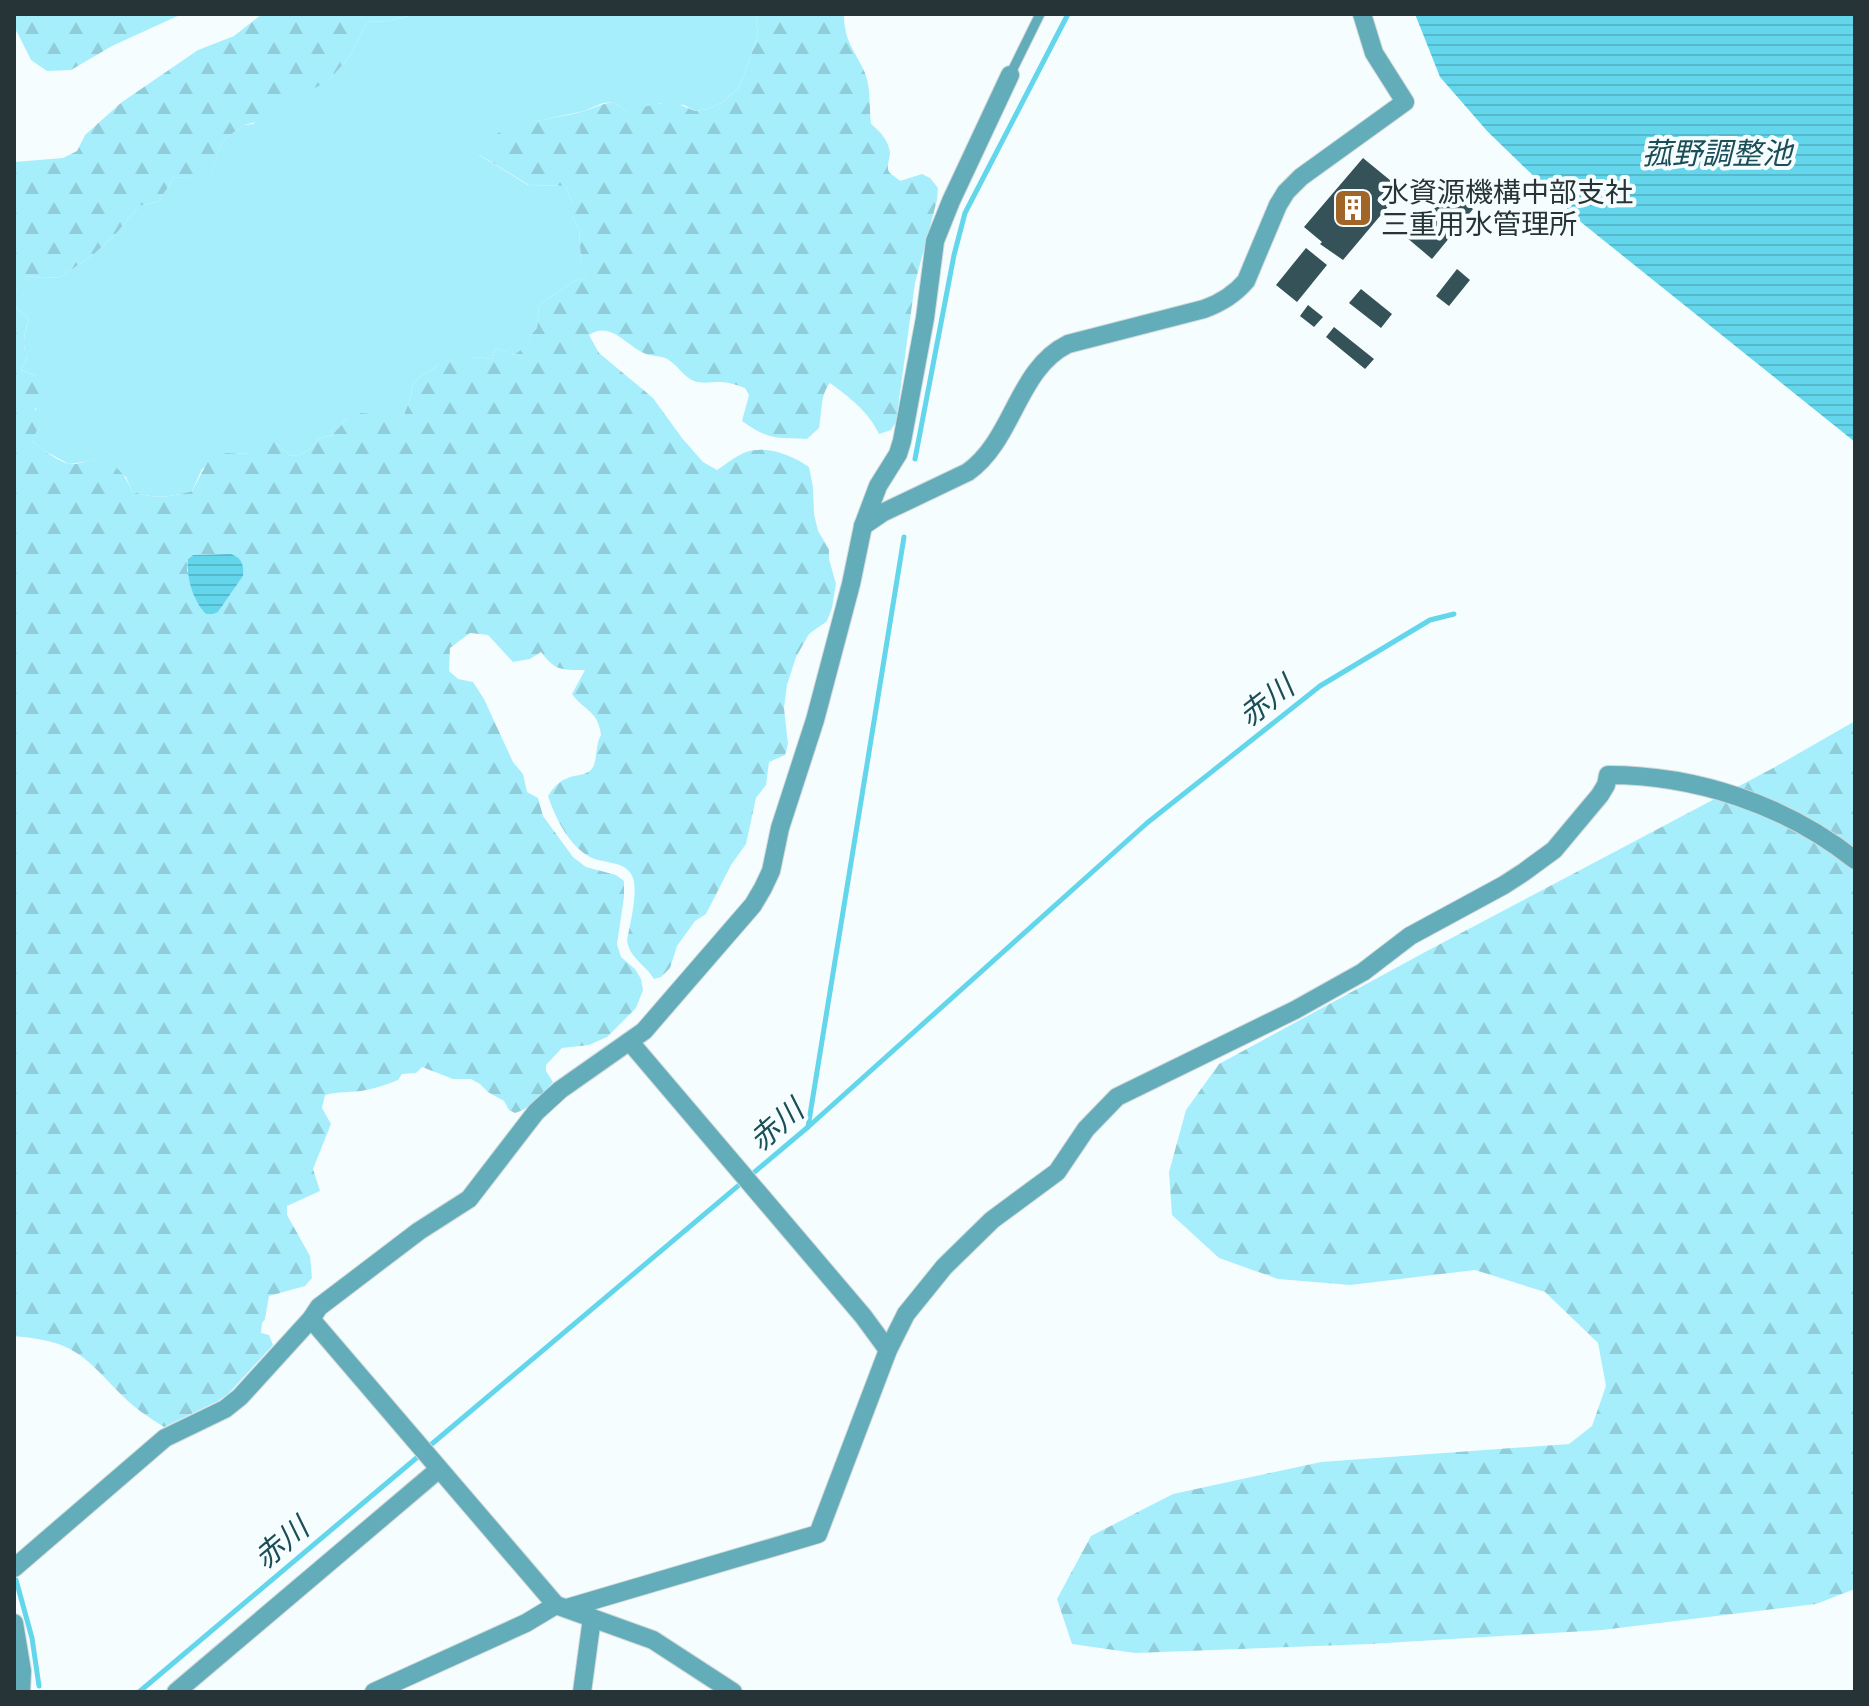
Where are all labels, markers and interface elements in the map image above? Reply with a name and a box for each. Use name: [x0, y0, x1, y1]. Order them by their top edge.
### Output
water label: 菰野調整池: [1642, 134, 1795, 173]
place label: 水資源機構中部支社 三重用水管理所: [1381, 174, 1633, 243]
building icon: 水資源機構中部支社 三重用水管理所: [1332, 187, 1374, 229]
water label: 赤川: [1230, 665, 1304, 735]
water label: 赤川: [741, 1089, 814, 1159]
water label: 赤川: [245, 1507, 319, 1577]

